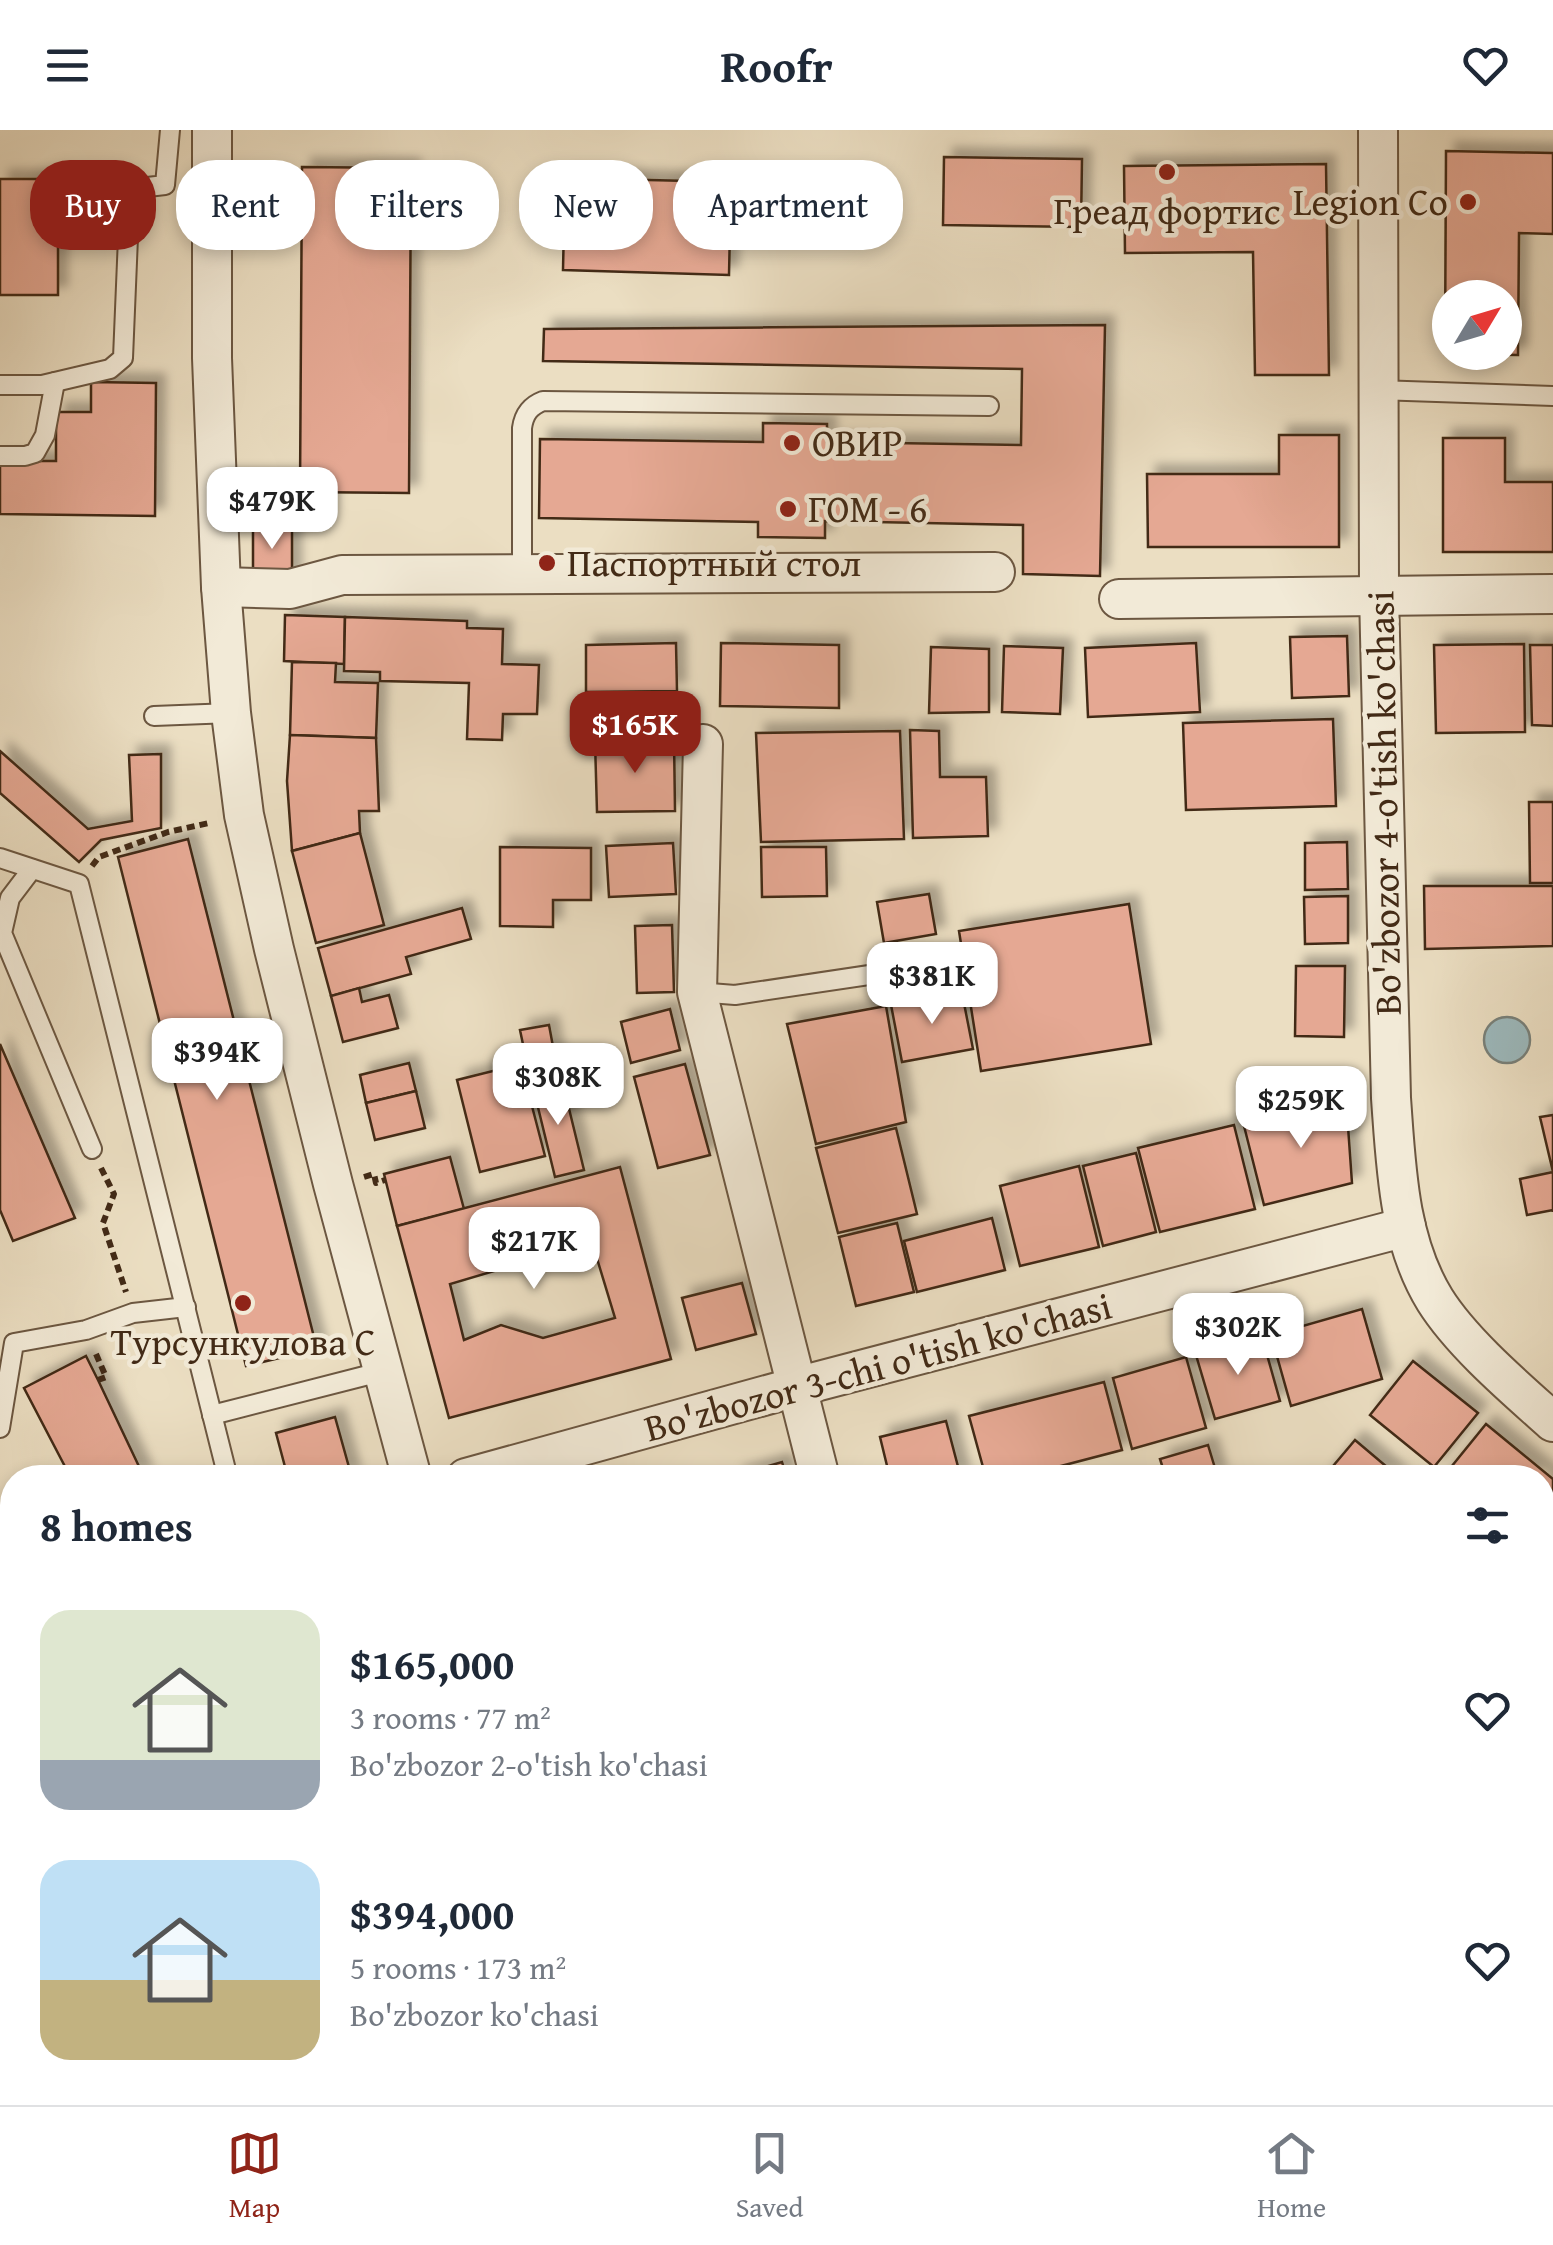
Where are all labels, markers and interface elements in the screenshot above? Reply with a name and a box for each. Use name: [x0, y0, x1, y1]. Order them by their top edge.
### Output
text: Roofr: [720, 33, 833, 98]
icon: menu: [40, 38, 95, 93]
icon: heart: [1458, 38, 1513, 93]
chip: Buy: [30, 160, 156, 250]
chip: Rent: [176, 160, 315, 250]
chip: Filters: [335, 160, 499, 250]
chip: New: [519, 160, 653, 250]
chip: Apartment: [673, 160, 903, 250]
marker: Греад фортис: [1156, 161, 1178, 183]
place label: Legion Co: [1293, 173, 1448, 229]
place label: Греад фортис: [1053, 182, 1281, 238]
marker: Legion Co: [1457, 191, 1479, 213]
north arrow: [1432, 280, 1522, 370]
map controls: [1432, 280, 1522, 370]
place label: ОВИР: [812, 414, 903, 470]
marker: ОВИР: [781, 432, 803, 454]
pin: $479K: [202, 467, 342, 552]
text: $479K: [229, 476, 315, 523]
place label: ГОМ - 6: [808, 480, 927, 536]
marker: ГОМ - 6: [777, 498, 799, 520]
place label: Паспортный стол: [567, 534, 861, 590]
marker: Паспортный стол: [536, 552, 558, 574]
street label: Bo'zbozor 4-o'tish ko'chasi: [1351, 590, 1415, 1016]
pin: $165K: [565, 691, 705, 776]
text: $165K: [592, 700, 678, 747]
pin: $381K: [862, 942, 1002, 1027]
text: $381K: [889, 951, 975, 998]
pin: $394K: [147, 1018, 287, 1103]
text: $394K: [174, 1027, 260, 1074]
pin: $308K: [488, 1043, 628, 1128]
text: $308K: [515, 1052, 601, 1099]
pin: $259K: [1231, 1066, 1371, 1151]
text: $259K: [1258, 1075, 1344, 1122]
pin: $217K: [464, 1207, 604, 1292]
text: $217K: [491, 1216, 577, 1263]
street label: Bo'zbozor 3-chi o'tish ko'chasi: [638, 1277, 1118, 1455]
marker: Турсункулова С: [232, 1292, 254, 1314]
pin: $302K: [1168, 1293, 1308, 1378]
text: $302K: [1195, 1302, 1281, 1349]
place label: Турсункулова С: [111, 1313, 375, 1369]
text: 8 homes: [40, 1495, 193, 1556]
icon: filters: [1460, 1498, 1515, 1553]
text: $165,000: [350, 1633, 514, 1694]
icon: home: [120, 1650, 240, 1770]
icon: heart: [1460, 1683, 1515, 1738]
text: 3 rooms · 77 m²: [350, 1694, 551, 1741]
text: Bo'zbozor 2-o'tish ko'chasi: [350, 1741, 708, 1788]
text: $394,000: [350, 1883, 514, 1944]
icon: home: [120, 1900, 240, 2020]
icon: heart: [1460, 1933, 1515, 1988]
text: 5 rooms · 173 m²: [350, 1944, 566, 1991]
text: Bo'zbozor ko'chasi: [350, 1991, 599, 2038]
tab: Map: [227, 2126, 282, 2227]
tab: Saved: [736, 2126, 803, 2227]
tab: Home: [1257, 2126, 1326, 2227]

